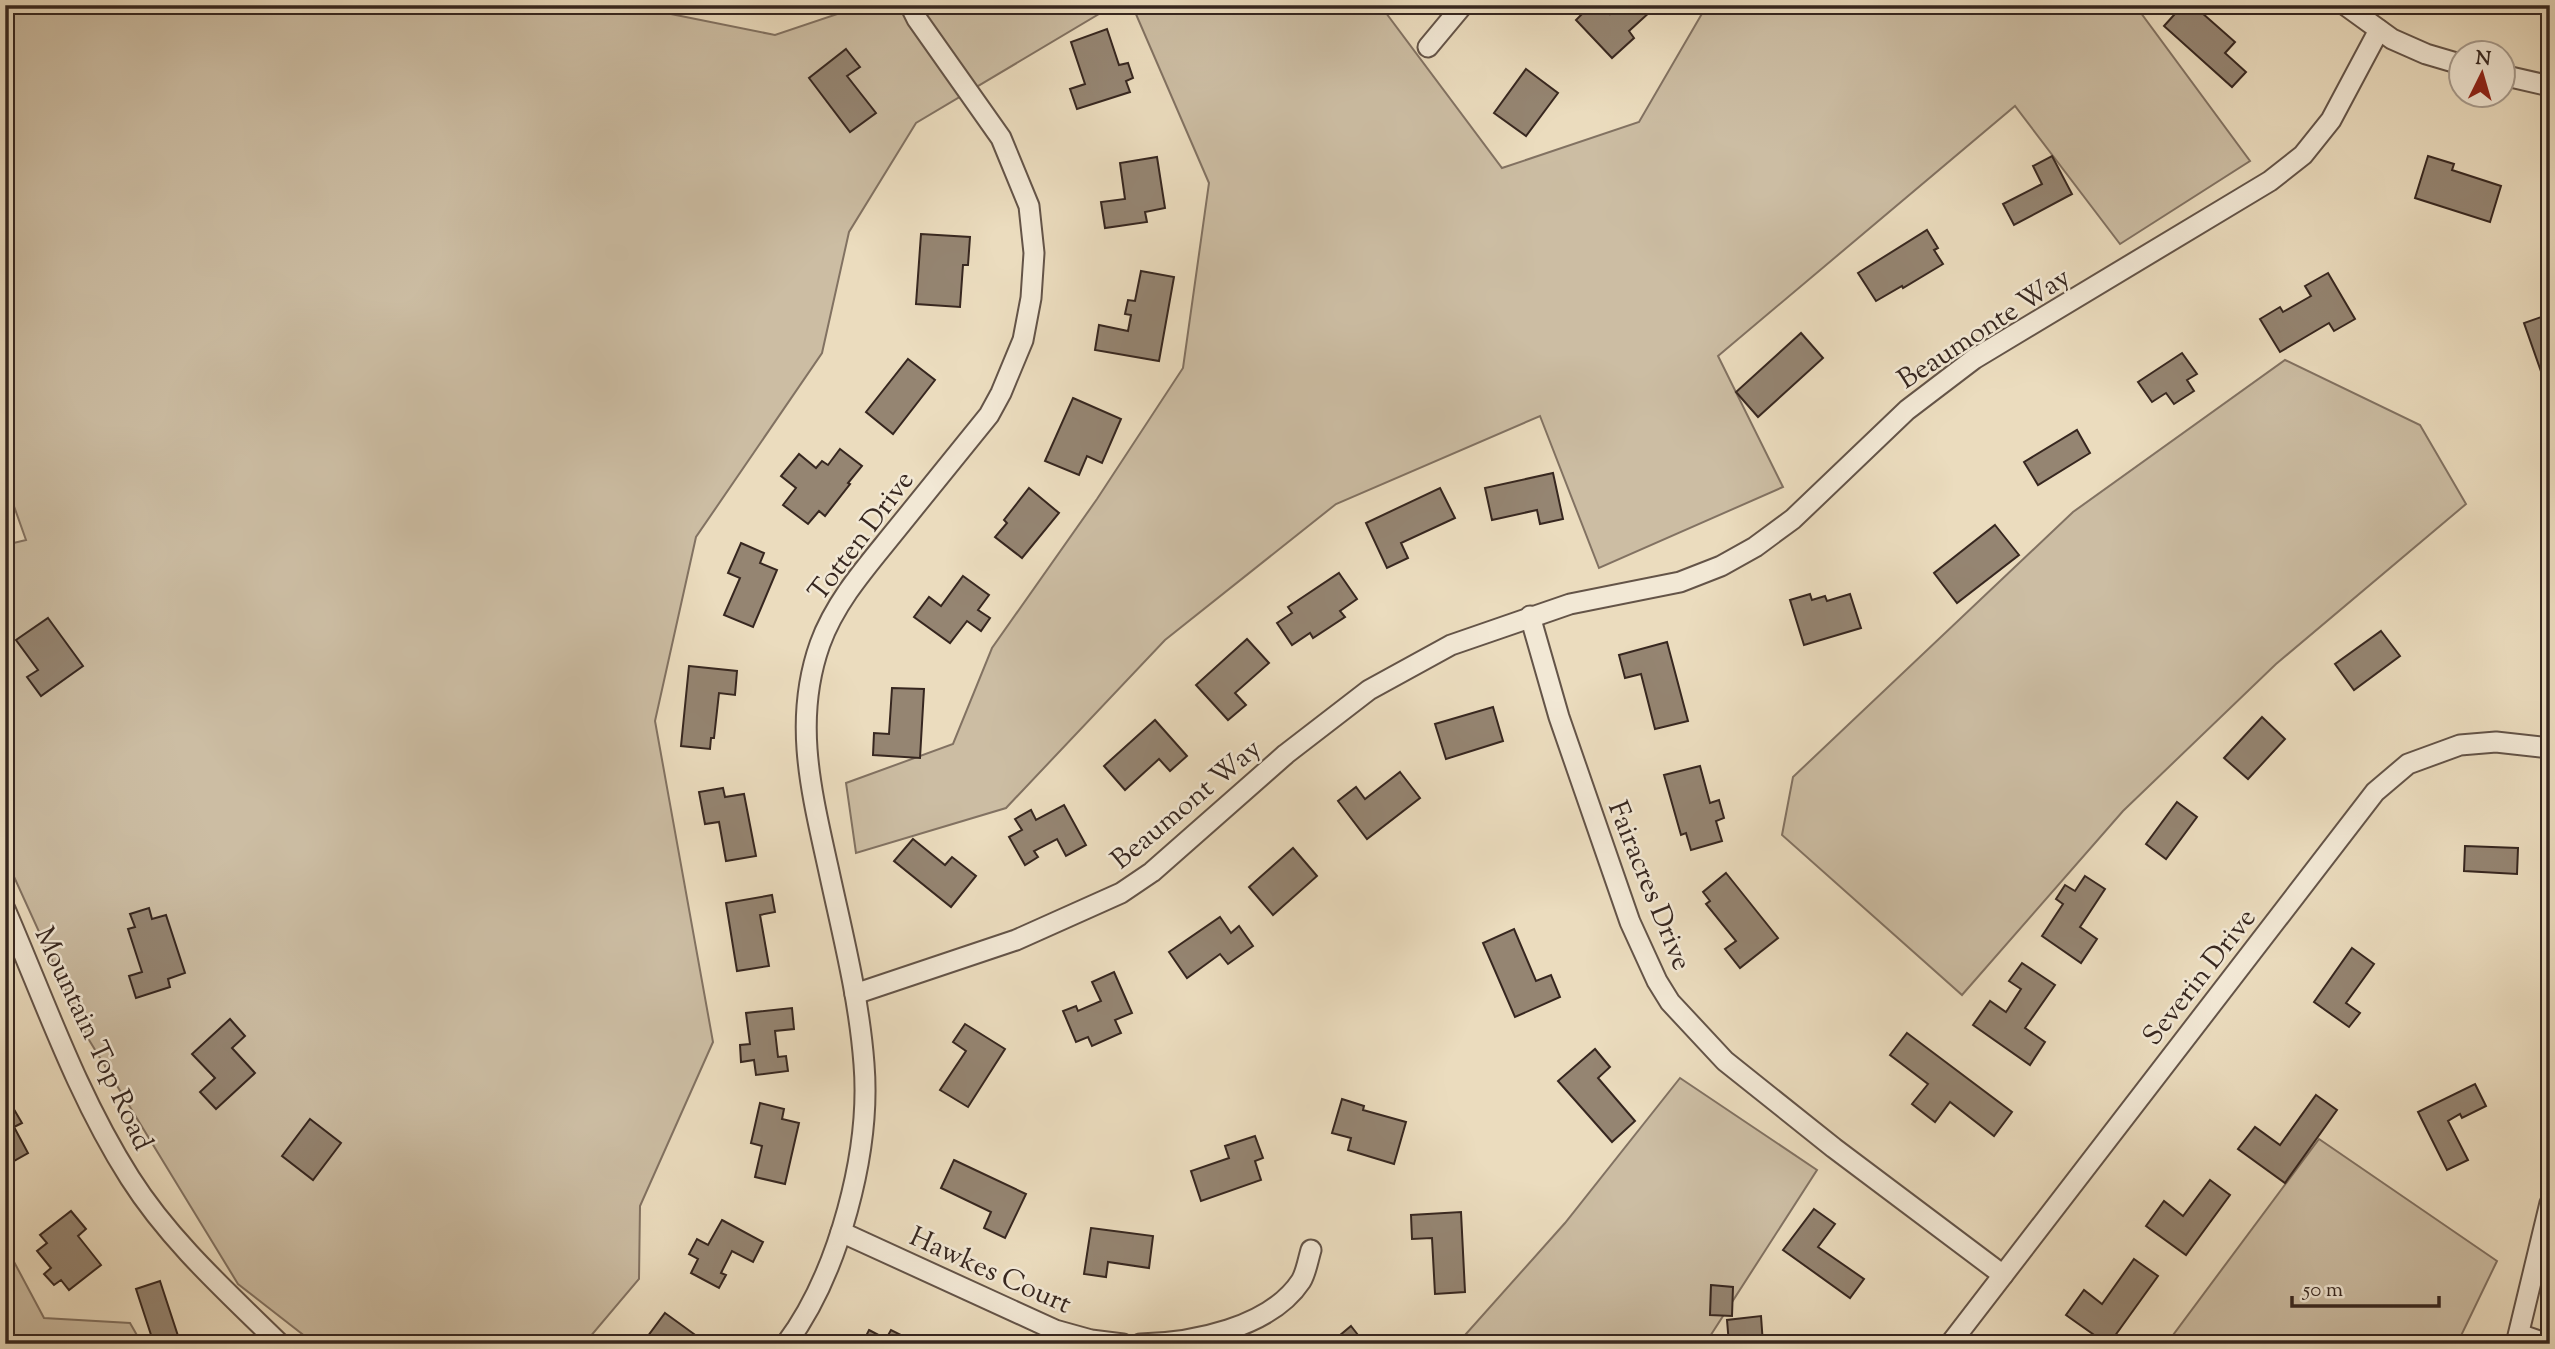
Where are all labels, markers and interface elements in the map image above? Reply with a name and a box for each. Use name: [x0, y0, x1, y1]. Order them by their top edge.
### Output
north arrow: [2446, 38, 2516, 108]
text: N: [2475, 45, 2492, 74]
street label: Beaumonte Way: [1891, 259, 2079, 400]
street label: Totten Drive: [800, 463, 925, 611]
street label: Beaumont Way: [1103, 730, 1271, 880]
street label: Fairacres Drive: [1596, 795, 1700, 977]
street label: Severin Drive: [2134, 901, 2267, 1055]
street label: Mountain Top Road: [23, 921, 162, 1158]
street label: Hawkes Court: [902, 1218, 1078, 1325]
scale bar: [2292, 1265, 2440, 1309]
text: 50 m: [2302, 1276, 2343, 1306]

